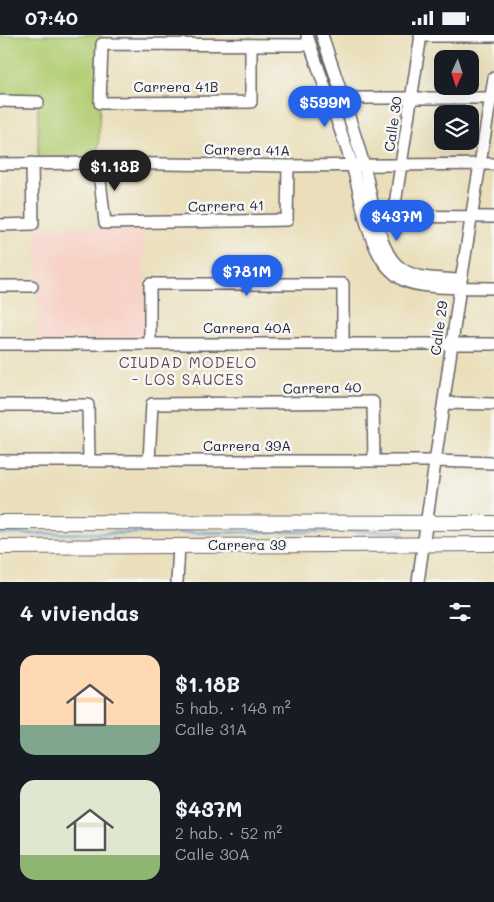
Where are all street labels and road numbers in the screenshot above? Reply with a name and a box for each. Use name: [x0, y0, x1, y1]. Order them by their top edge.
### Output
street label: Carrera 41B: [134, 77, 218, 96]
street label: Calle 30: [379, 95, 406, 153]
street label: Carrera 41A: [204, 139, 290, 160]
street label: Carrera 41: [188, 195, 264, 216]
street label: Calle 29: [425, 299, 452, 356]
street label: Carrera 40A: [203, 318, 291, 337]
street label: Carrera 40: [283, 377, 362, 398]
street label: Carrera 39A: [203, 436, 291, 455]
street label: Carrera 39: [208, 535, 286, 554]

